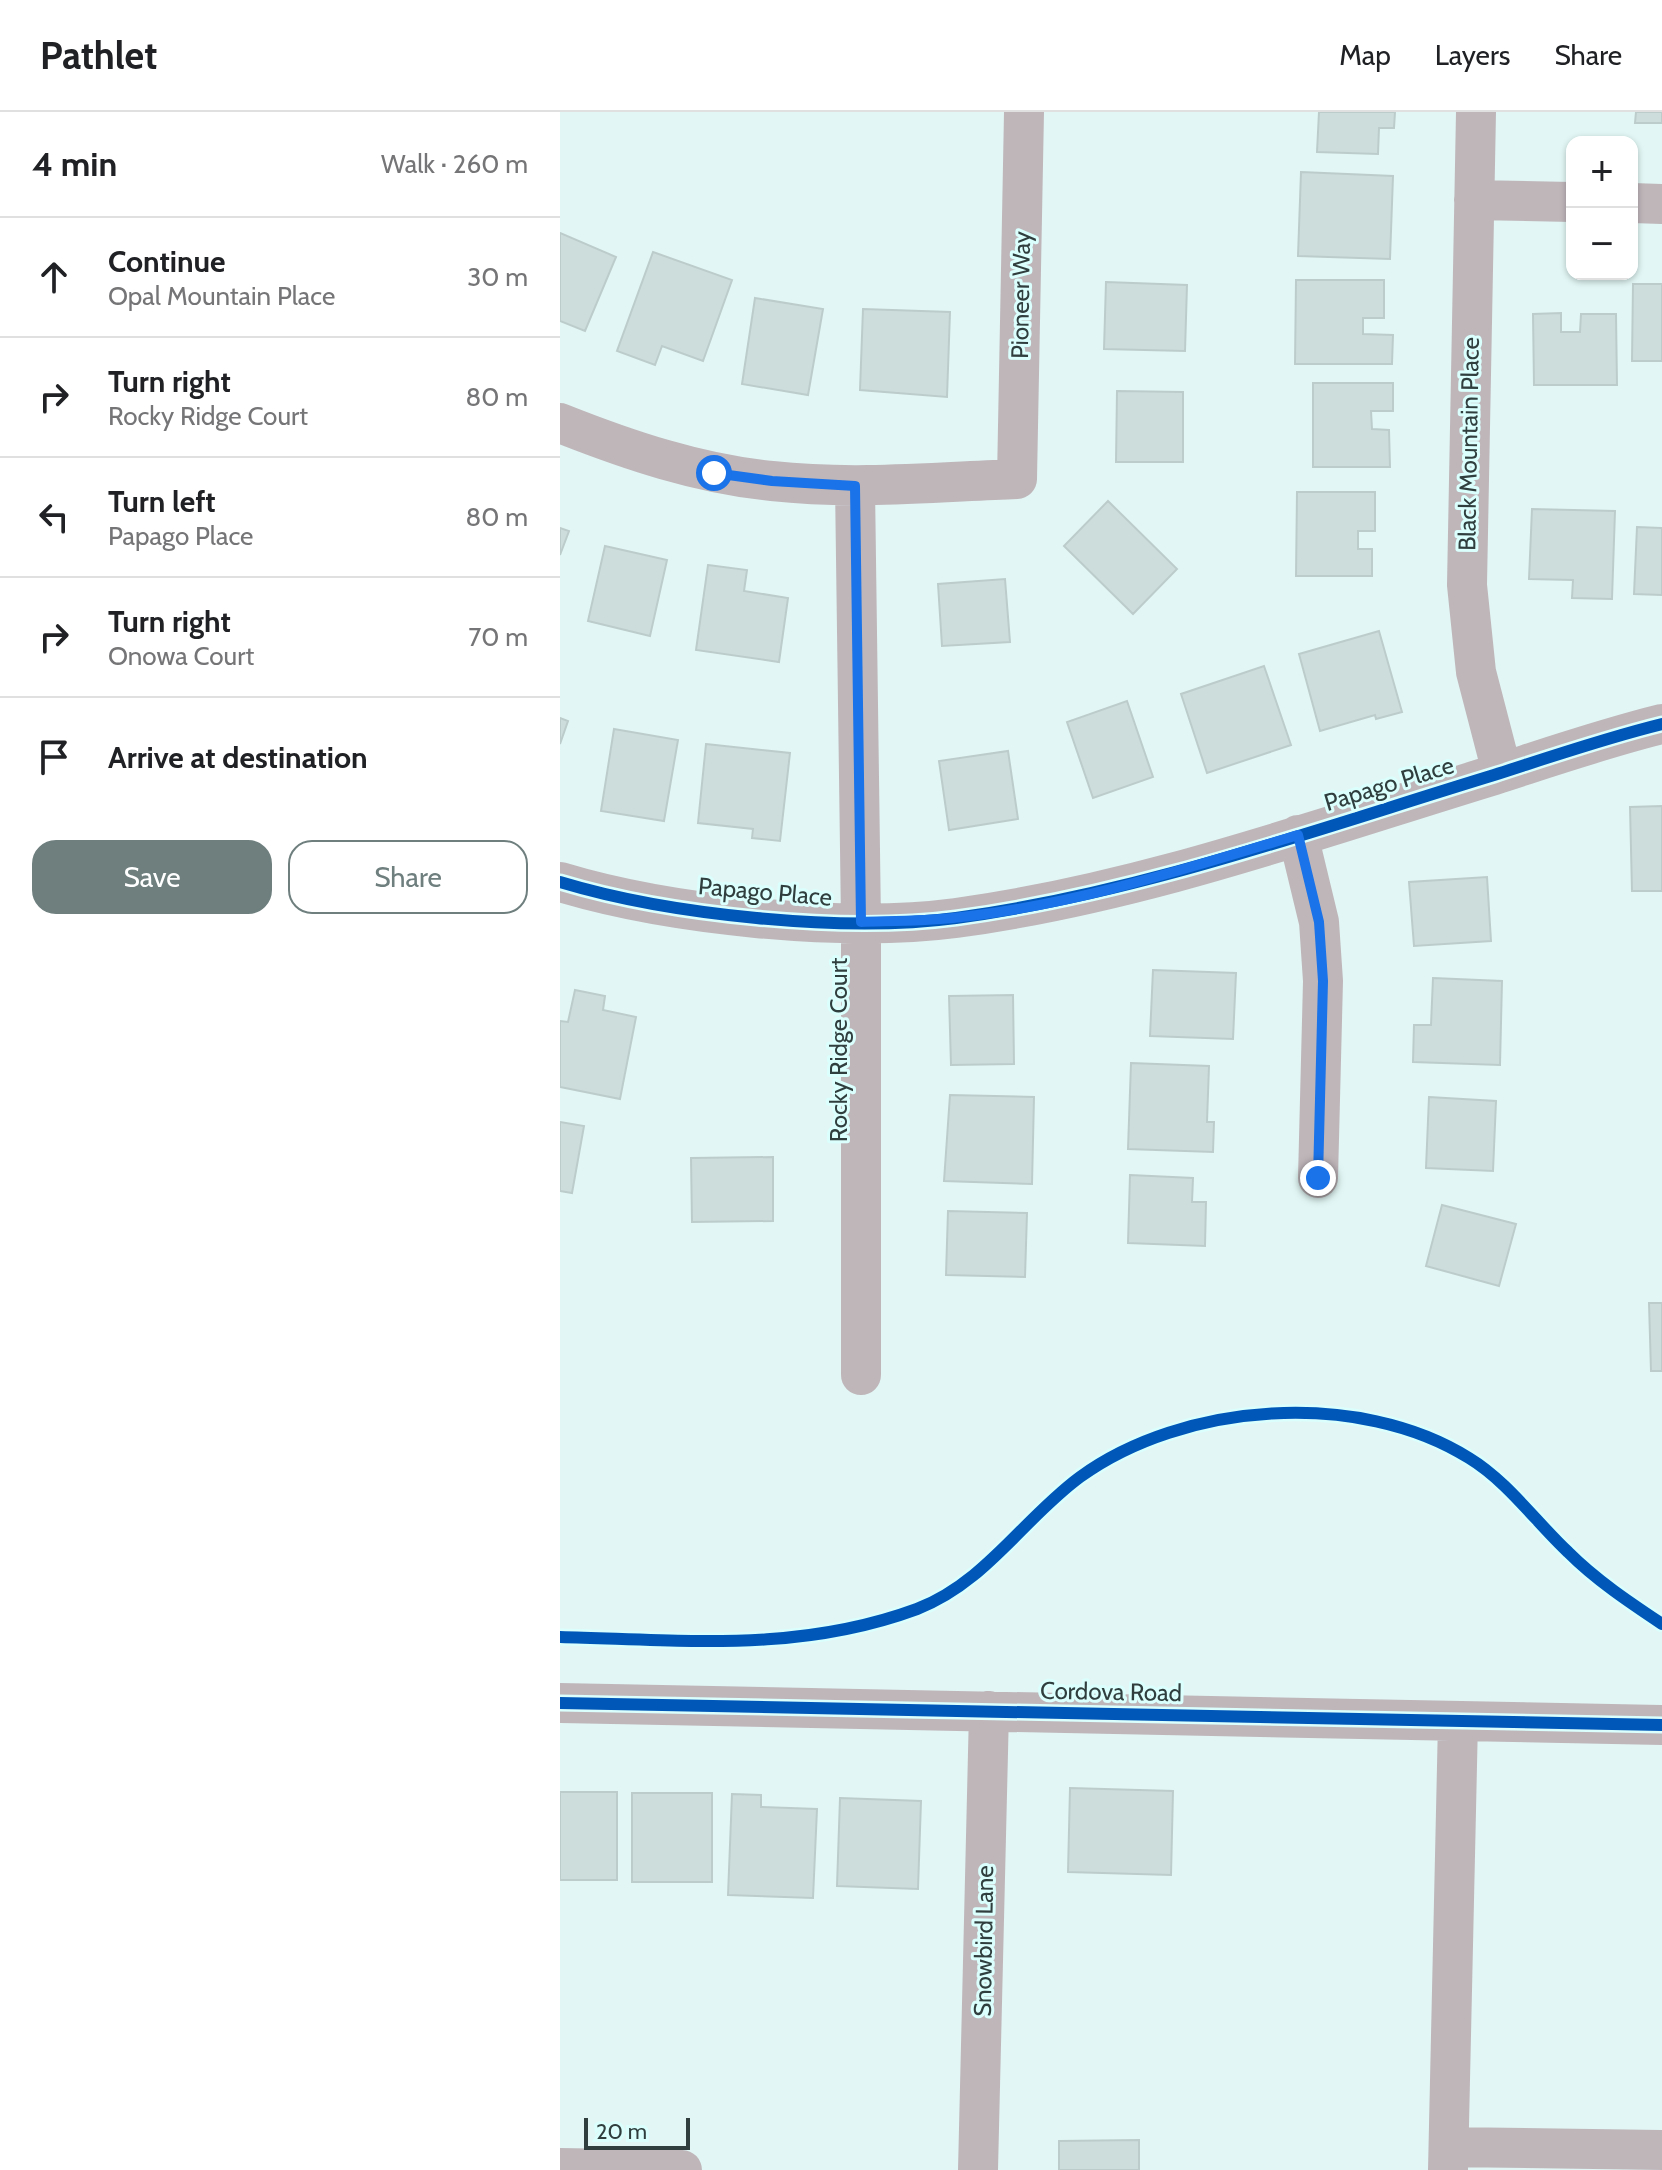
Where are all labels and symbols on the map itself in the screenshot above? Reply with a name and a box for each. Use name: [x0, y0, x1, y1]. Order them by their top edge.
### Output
street label: Pioneer Way: [1005, 231, 1036, 359]
street label: Black Mountain Place: [1452, 337, 1485, 551]
route start: [696, 455, 732, 491]
street label: Papago Place: [1320, 750, 1457, 817]
street label: Papago Place: [697, 871, 833, 912]
street label: Rocky Ridge Court: [824, 958, 853, 1142]
route end: [1300, 1160, 1336, 1196]
street label: Cordova Road: [1040, 1676, 1182, 1707]
street label: Snowbird Lane: [968, 1865, 999, 2017]
scale bar: [584, 2114, 690, 2150]

